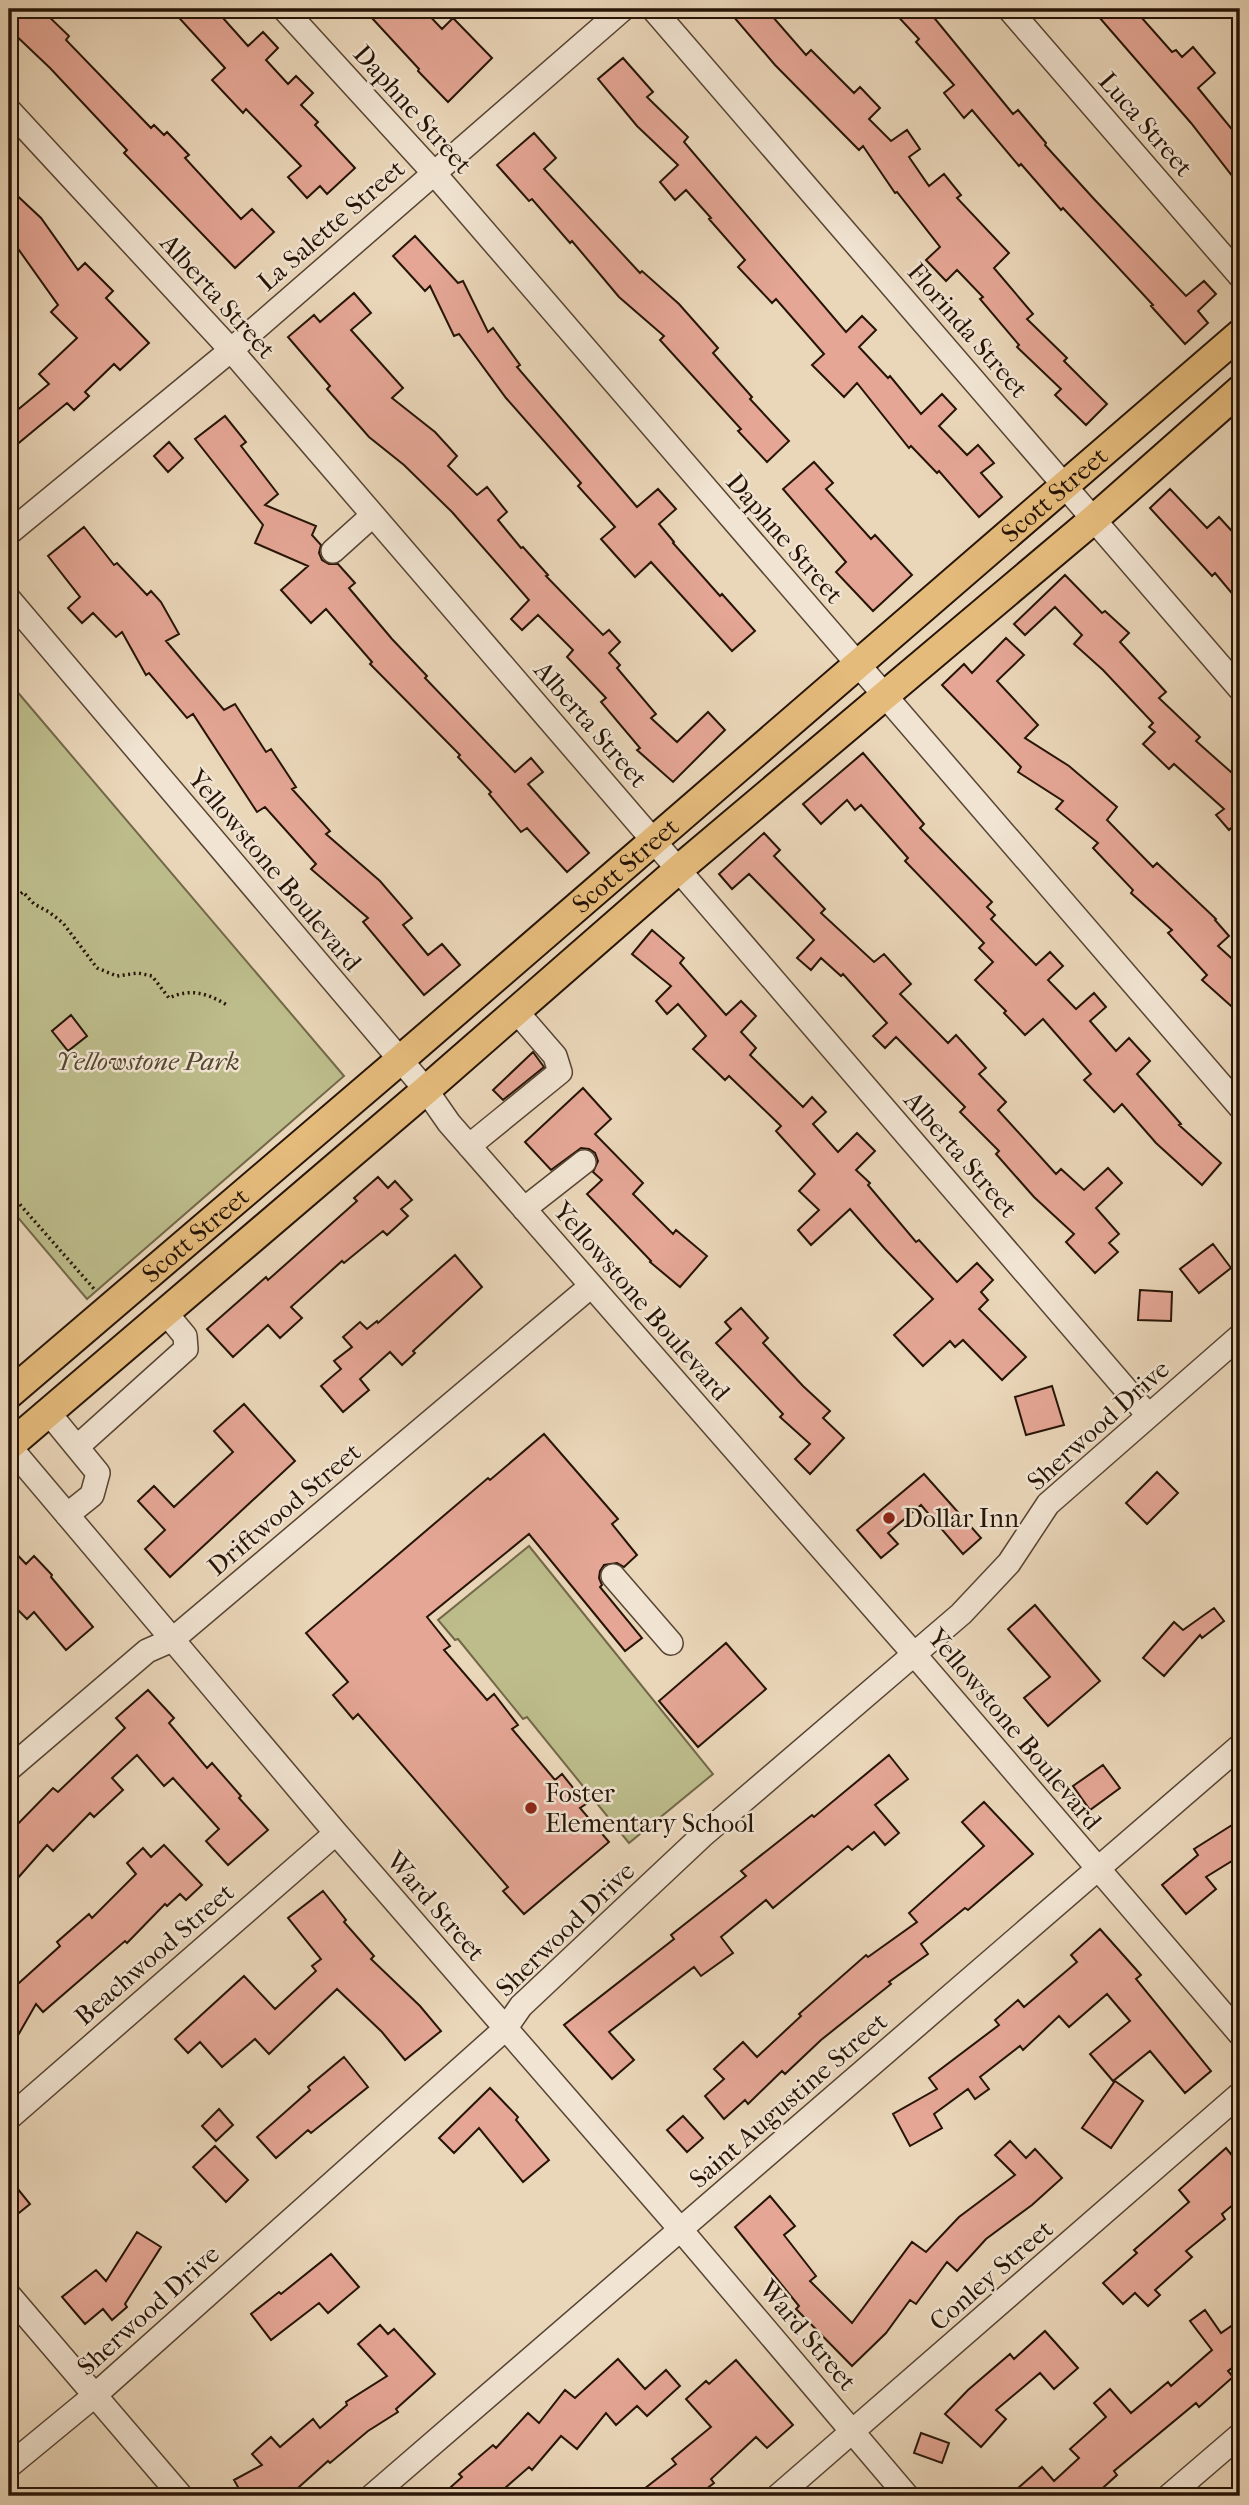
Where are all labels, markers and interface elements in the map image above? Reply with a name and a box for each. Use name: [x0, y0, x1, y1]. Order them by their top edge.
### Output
street label: Daphne Street: [347, 39, 479, 181]
street label: Luca Street: [1092, 66, 1200, 183]
street label: La Salette Street: [252, 153, 412, 298]
street label: Alberta Street: [153, 227, 282, 366]
street label: Florinda Street: [901, 257, 1035, 405]
street label: Scott Street: [995, 440, 1115, 549]
street label: Daphne Street: [720, 467, 850, 610]
street label: Alberta Street: [527, 654, 654, 794]
street label: Yellowstone Boulevard: [181, 762, 368, 978]
street label: Scott Street: [566, 811, 686, 920]
park label: Yellowstone Park: [56, 1046, 240, 1077]
street label: Alberta Street: [897, 1084, 1024, 1224]
street label: Scott Street: [136, 1181, 256, 1290]
street label: Yellowstone Boulevard: [546, 1195, 737, 1408]
street label: Sherwood Drive: [1021, 1353, 1176, 1497]
street label: Driftwood Street: [202, 1436, 368, 1582]
place label: Dollar Inn: [903, 1503, 1019, 1534]
marker: Dollar Inn: [881, 1510, 897, 1526]
street label: Yellowstone Boulevard: [921, 1621, 1108, 1837]
place label: Foster Elementary School: [545, 1778, 754, 1839]
marker: Foster Elementary School: [523, 1800, 539, 1816]
street label: Ward Street: [379, 1845, 492, 1968]
street label: Sherwood Drive: [490, 1855, 641, 2003]
street label: Beachwood Street: [68, 1876, 241, 2032]
street label: Saint Augustine Street: [683, 2006, 894, 2195]
street label: Conley Street: [923, 2213, 1060, 2337]
street label: Sherwood Drive: [71, 2238, 226, 2382]
street label: Ward Street: [752, 2273, 863, 2397]

